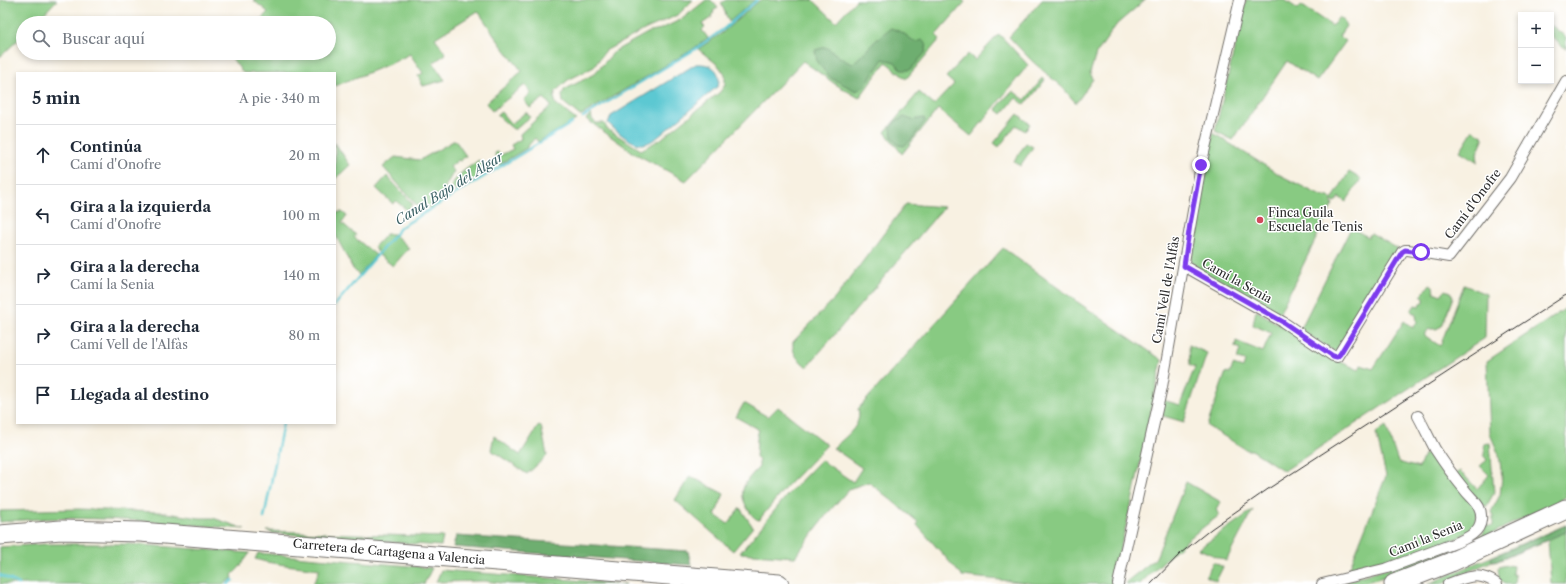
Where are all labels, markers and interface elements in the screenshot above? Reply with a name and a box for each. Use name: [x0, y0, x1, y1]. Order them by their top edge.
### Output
map controls: [1518, 12, 1554, 84]
button: +: [1518, 12, 1554, 48]
search box: [16, 16, 336, 60]
icon: search: [30, 27, 52, 49]
text: Buscar aquí: [62, 29, 145, 48]
button: −: [1518, 48, 1554, 84]
text: 5 min: [32, 88, 80, 108]
text: A pie · 340 m: [239, 90, 320, 106]
text: Continúa: [70, 137, 142, 156]
icon: ahead: [32, 144, 54, 166]
text: 20 m: [289, 147, 320, 163]
water label: Canal Bajo del Algar: [392, 148, 507, 228]
text: Camí d'Onofre: [70, 156, 161, 172]
route end: [1192, 156, 1210, 174]
street label: Camí d'Onofre: [1441, 165, 1504, 242]
text: Gira a la izquierda: [70, 197, 211, 216]
icon: left: [32, 204, 54, 226]
place label: Finca Guila Escuela de Tenis: [1268, 205, 1363, 234]
text: 100 m: [282, 207, 320, 223]
marker: Finca Guila Escuela de Tenis: [1255, 215, 1265, 225]
text: Camí d'Onofre: [70, 216, 161, 232]
street label: Camí Vell de l'Alfàs: [1149, 235, 1182, 345]
route start: [1412, 243, 1430, 261]
street label: Camí la Senia: [1200, 255, 1276, 306]
text: Gira a la derecha: [70, 257, 200, 276]
icon: right: [32, 264, 54, 286]
text: 140 m: [283, 267, 320, 283]
text: Camí la Senia: [70, 276, 154, 292]
text: Gira a la derecha: [70, 317, 200, 336]
icon: right: [32, 324, 54, 346]
text: 80 m: [288, 327, 320, 343]
text: Camí Vell de l'Alfàs: [70, 336, 188, 352]
icon: arrive: [32, 384, 54, 406]
text: Llegada al destino: [70, 385, 209, 404]
street label: Camí la Senia: [1387, 517, 1465, 560]
street label: Carretera de Cartagena a Valencia: [292, 536, 486, 567]

